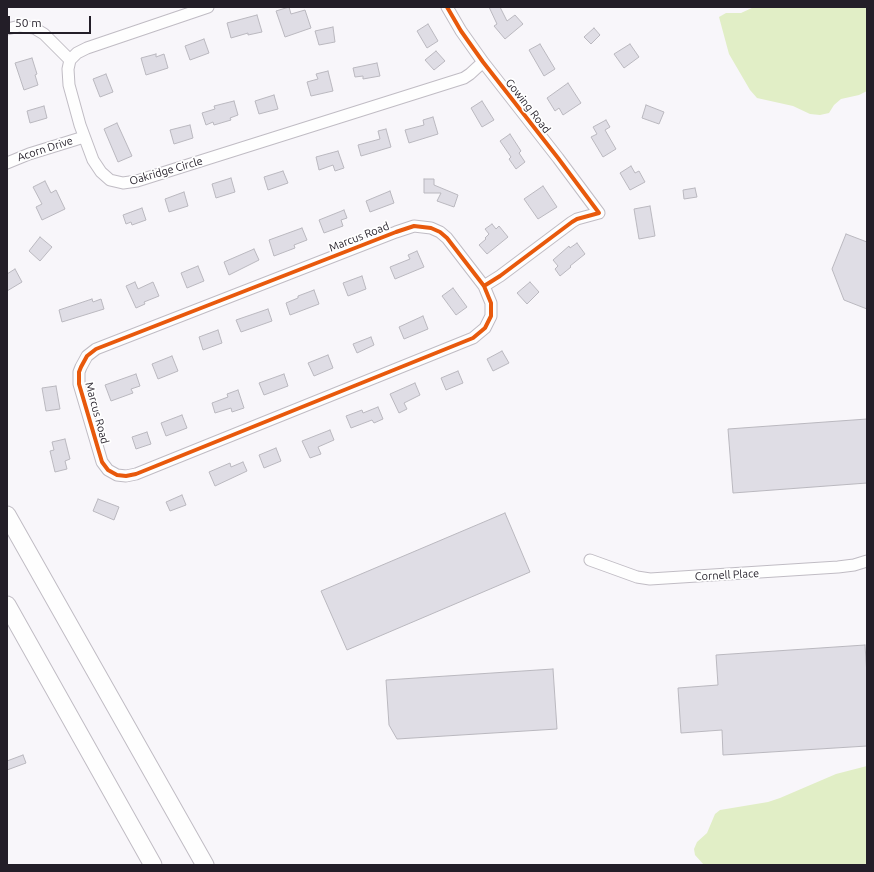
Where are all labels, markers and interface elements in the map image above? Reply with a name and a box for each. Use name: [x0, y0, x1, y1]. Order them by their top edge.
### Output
scale bar: [10, 8, 93, 34]
text: 50 m: [15, 16, 42, 29]
street label: Gowing Road: [503, 76, 553, 136]
street label: Acorn Drive: [16, 134, 74, 164]
street label: Oakridge Circle: [128, 154, 204, 188]
street label: Marcus Road: [327, 219, 391, 255]
street label: Marcus Road: [82, 381, 112, 445]
street label: Cornell Place: [695, 567, 759, 583]

